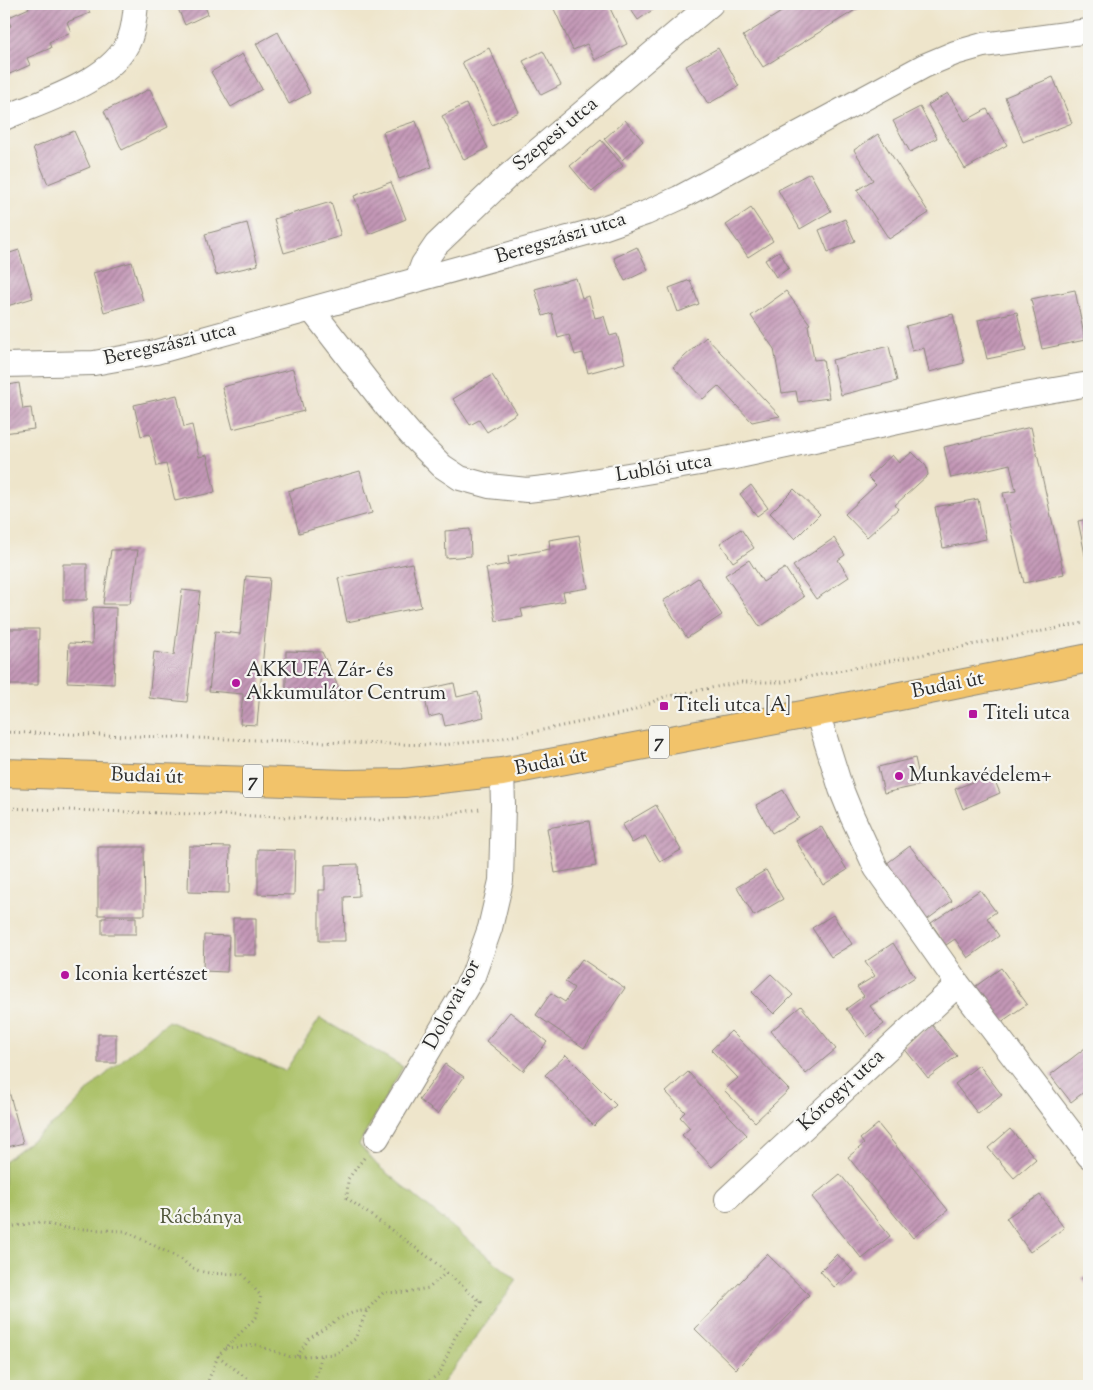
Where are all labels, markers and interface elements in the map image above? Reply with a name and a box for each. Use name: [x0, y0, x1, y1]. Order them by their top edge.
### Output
street label: Szepesi utca: [507, 91, 605, 179]
street label: Beregszászi utca: [492, 205, 630, 273]
street label: Beregszászi utca: [101, 316, 239, 374]
street label: Lublói utca: [614, 447, 714, 491]
place label: AKKUFA Zár- és Akkumulátor Centrum: [246, 657, 447, 709]
street label: Budai út: [909, 665, 987, 707]
marker: AKKUFA Zár- és Akkumulátor Centrum: [230, 677, 242, 689]
place label: Titeli utca [A]: [674, 692, 791, 721]
marker: Titeli utca [A]: [658, 700, 670, 712]
place label: Titeli utca: [983, 700, 1070, 729]
marker: Titeli utca: [967, 708, 979, 720]
road number: 7: [649, 726, 669, 759]
street label: Budai út: [512, 742, 590, 784]
street label: Budai út: [110, 761, 184, 793]
place label: Munkavédelem+: [909, 762, 1052, 791]
road number: 7: [243, 764, 263, 798]
marker: Munkavédelem+: [893, 770, 905, 782]
street label: Dolovai sor: [417, 954, 489, 1055]
place label: Iconia kertészet: [75, 961, 208, 990]
marker: Iconia kertészet: [59, 969, 71, 981]
street label: Kórogyi utca: [792, 1043, 892, 1139]
park label: Rácbánya: [160, 1204, 242, 1233]

